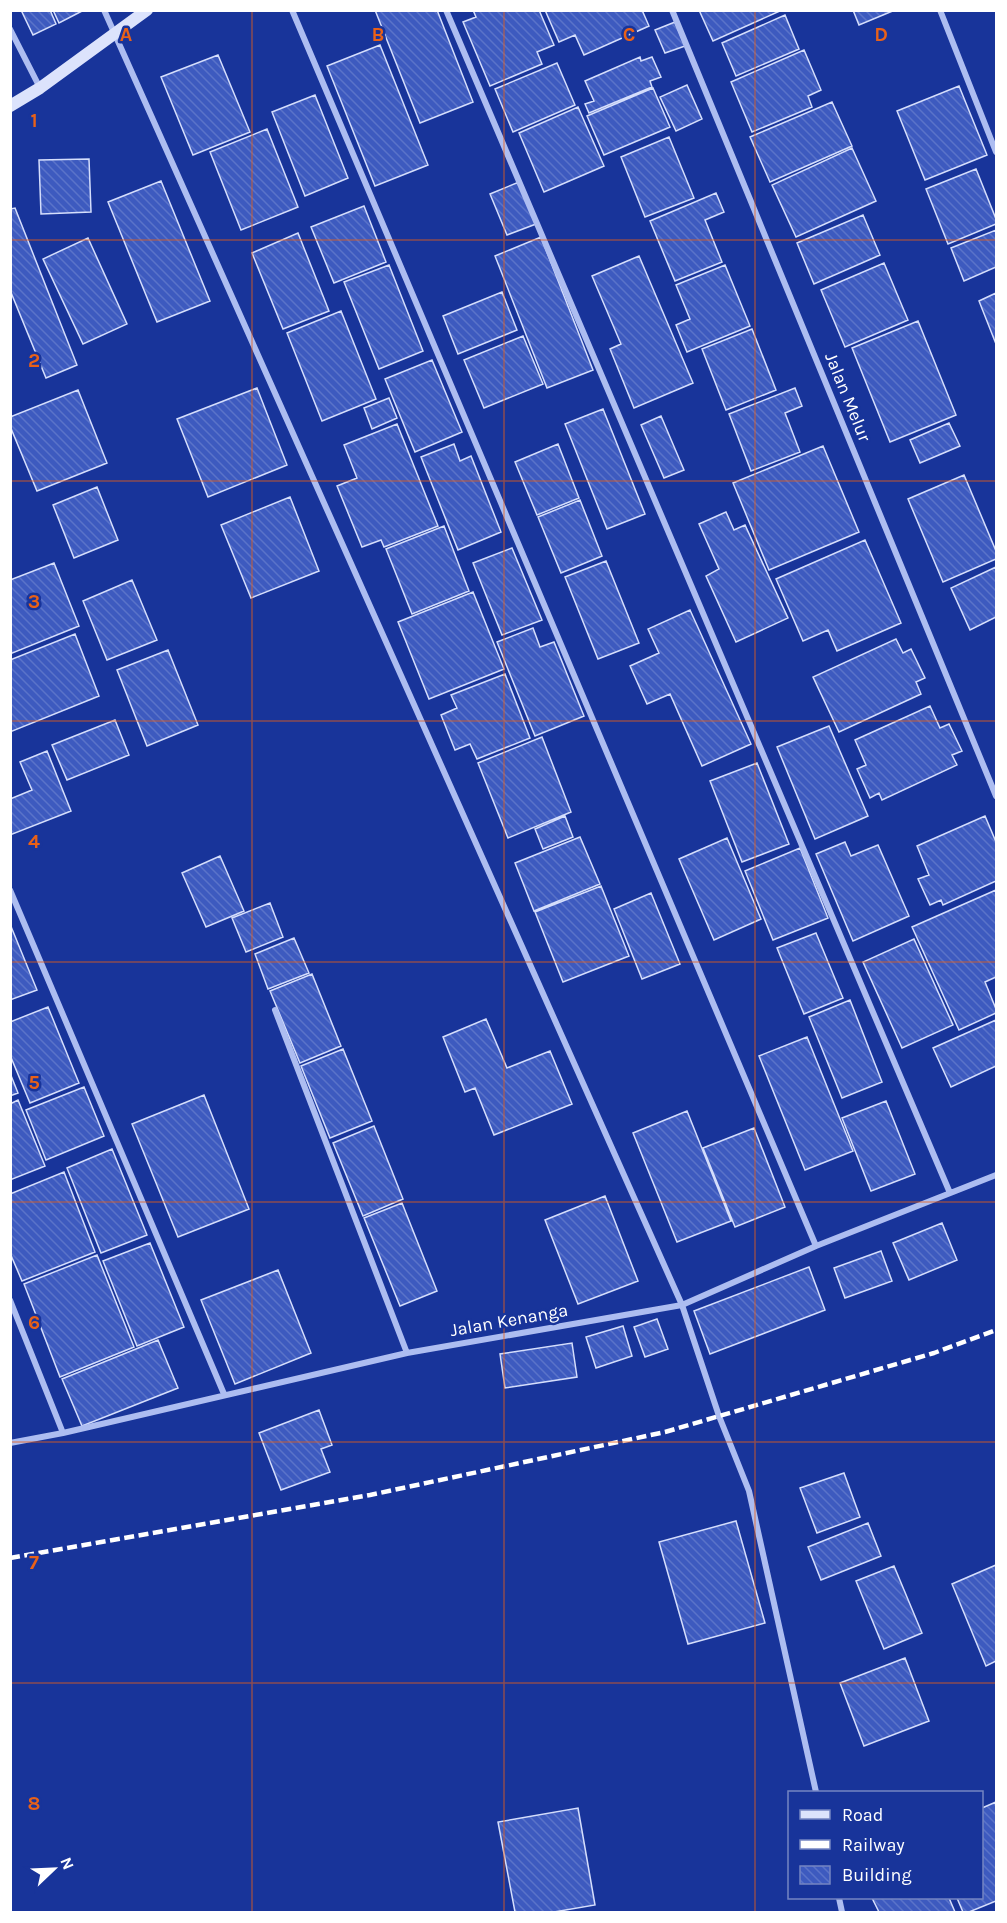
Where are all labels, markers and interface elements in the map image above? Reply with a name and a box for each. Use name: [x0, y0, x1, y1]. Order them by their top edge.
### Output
text: A: [120, 23, 133, 46]
text: B: [372, 23, 384, 46]
text: C: [623, 23, 635, 46]
text: D: [874, 23, 888, 46]
text: 1: [30, 109, 38, 132]
text: 2: [28, 349, 40, 372]
street label: Jalan Melur: [820, 349, 876, 445]
text: 3: [28, 590, 40, 613]
text: 4: [28, 830, 40, 853]
text: 5: [28, 1071, 40, 1094]
street label: Jalan Kenanga: [448, 1299, 570, 1341]
text: 6: [28, 1311, 40, 1334]
text: 7: [29, 1551, 39, 1574]
legend: [788, 1791, 983, 1899]
text: 8: [28, 1792, 40, 1815]
text: Road: [842, 1804, 883, 1826]
text: Railway: [842, 1834, 905, 1856]
north arrow: [24, 1839, 84, 1899]
text: N: [56, 1854, 78, 1872]
text: Building: [842, 1864, 912, 1886]

